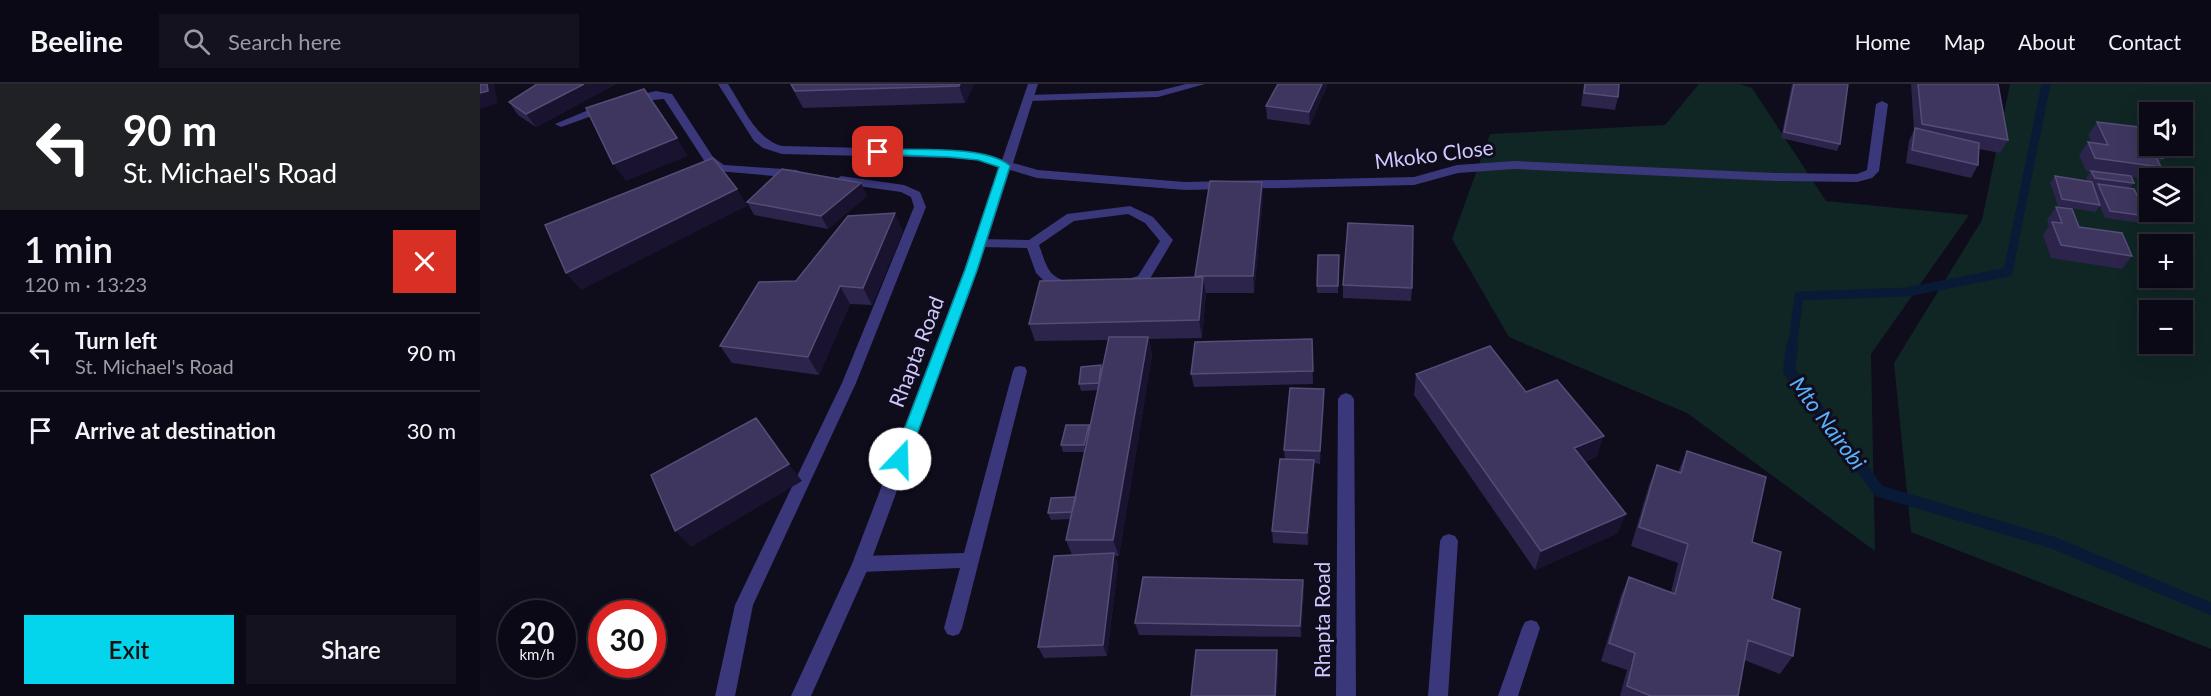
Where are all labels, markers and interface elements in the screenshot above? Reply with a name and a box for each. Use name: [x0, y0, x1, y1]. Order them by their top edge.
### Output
search box: [159, 14, 579, 68]
text: Beeline: [30, 24, 123, 58]
icon: search: [180, 25, 213, 58]
text: Search here: [228, 28, 341, 55]
text: Home: [1855, 29, 1911, 54]
text: Map: [1944, 29, 1985, 54]
text: About: [2018, 29, 2075, 54]
text: Contact: [2108, 29, 2181, 54]
map controls: [2139, 102, 2193, 354]
button: sound: [2139, 102, 2193, 156]
text: 90 m: [123, 105, 217, 155]
icon: left: [24, 108, 102, 186]
pin: [852, 126, 903, 177]
street label: Mkoko Close: [1373, 134, 1495, 173]
icon: arrive: [861, 135, 894, 168]
text: St. Michael's Road: [123, 156, 337, 189]
button: layers: [2139, 168, 2193, 222]
text: 1 min: [24, 227, 113, 271]
button: close: [393, 230, 456, 293]
button: +: [2139, 234, 2193, 288]
text: 120 m · 13:23: [24, 272, 147, 296]
street label: Rhapta Road: [883, 292, 948, 410]
button: −: [2139, 300, 2193, 354]
text: Turn left: [75, 327, 157, 354]
icon: left: [24, 336, 57, 369]
text: 90 m: [407, 339, 456, 366]
text: St. Michael's Road: [75, 354, 234, 378]
water label: Mto Nairobi: [1785, 371, 1872, 475]
icon: arrive: [24, 414, 57, 447]
text: Arrive at destination: [75, 417, 276, 444]
text: 30 m: [407, 417, 456, 444]
position arrow: [868, 427, 932, 491]
street label: Rhapta Road: [1309, 562, 1334, 678]
speed limit sign: 30: [588, 600, 666, 678]
text: 20: [520, 614, 554, 650]
button: Exit: [24, 615, 234, 684]
button: Share: [246, 615, 456, 684]
text: km/h: [519, 645, 555, 663]

